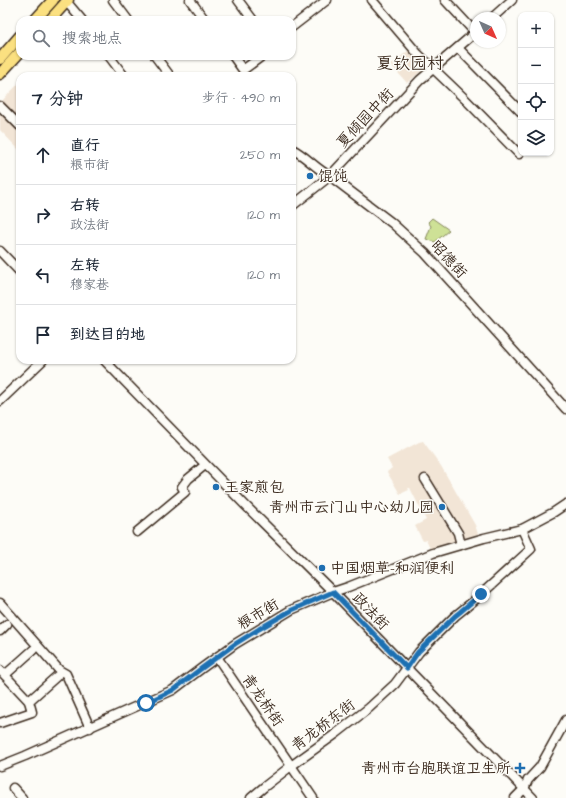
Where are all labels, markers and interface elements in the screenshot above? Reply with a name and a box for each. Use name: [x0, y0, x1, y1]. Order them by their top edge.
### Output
north arrow: [470, 12, 506, 48]
map controls: [518, 12, 554, 156]
button: +: [518, 12, 554, 48]
search box: [16, 16, 296, 60]
icon: search: [30, 27, 52, 49]
text: 搜索地点: [62, 28, 122, 49]
button: −: [518, 48, 554, 84]
district label: 夏钦园村: [376, 52, 444, 76]
street label: 夏倾园中街: [332, 84, 399, 153]
button: locate: [518, 84, 554, 120]
text: 7 分钟: [32, 87, 83, 111]
text: 步行 · 490 m: [202, 89, 280, 107]
button: layers: [518, 120, 554, 156]
text: 直行: [70, 135, 100, 156]
icon: ahead: [32, 144, 54, 166]
text: 250 m: [240, 146, 280, 164]
text: 粮市街: [70, 156, 109, 174]
place label: 馄饨: [318, 166, 348, 187]
marker: 馄饨: [305, 171, 315, 181]
text: 右转: [70, 195, 100, 216]
icon: right: [32, 204, 54, 226]
text: 120 m: [247, 206, 280, 224]
text: 政法街: [70, 216, 109, 234]
street label: 昭德街: [426, 236, 472, 283]
text: 左转: [70, 255, 100, 276]
icon: left: [32, 264, 54, 286]
text: 120 m: [247, 266, 280, 284]
text: 穆家巷: [70, 276, 109, 294]
icon: arrive: [32, 324, 54, 346]
text: 到达目的地: [70, 324, 145, 345]
place label: 王家煎包: [224, 477, 284, 498]
marker: 王家煎包: [211, 482, 221, 492]
place label: 青州市云门山中心幼儿园: [269, 497, 434, 518]
marker: 青州市云门山中心幼儿园: [437, 502, 447, 512]
place label: 中国烟草-和润便利: [330, 558, 455, 579]
marker: 中国烟草-和润便利: [317, 563, 327, 573]
route end: [472, 585, 490, 603]
street label: 政法街: [347, 588, 394, 635]
street label: 粮市街: [234, 594, 283, 635]
street label: 青龙桥街: [237, 670, 288, 731]
route start: [137, 694, 155, 712]
street label: 青龙桥东街: [287, 694, 360, 756]
place label: 青州市台胞联谊卫生所: [361, 758, 511, 779]
marker: 青州市台胞联谊卫生所: [514, 762, 526, 774]

